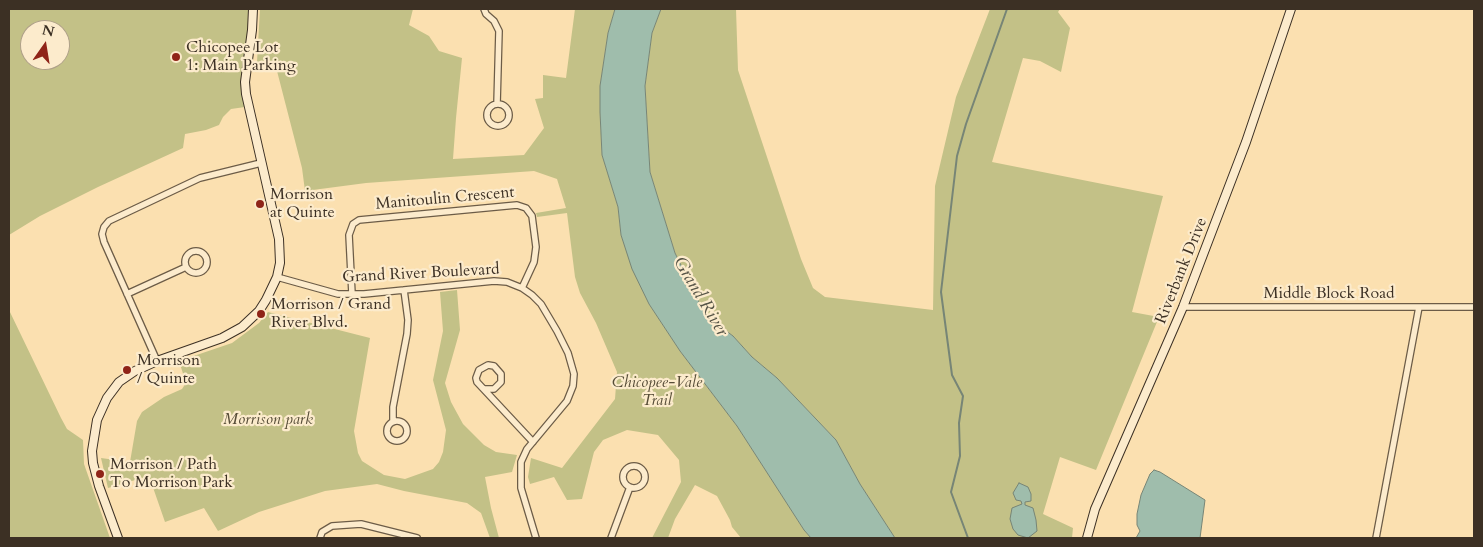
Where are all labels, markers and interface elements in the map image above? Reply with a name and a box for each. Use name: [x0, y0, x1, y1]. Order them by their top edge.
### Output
north arrow: [20, 20, 70, 70]
text: N: [40, 20, 56, 41]
place label: Chicopee Lot 1: Main Parking: [186, 38, 296, 76]
marker: Chicopee Lot 1: Main Parking: [170, 51, 182, 63]
street label: Manitoulin Crescent: [375, 183, 515, 215]
place label: Morrison at Quinte: [270, 185, 335, 223]
marker: Morrison at Quinte: [254, 198, 266, 210]
street label: Riverbank Drive: [1152, 215, 1212, 327]
water label: Grand River: [668, 253, 732, 341]
street label: Grand River Boulevard: [342, 260, 500, 288]
street label: Middle Block Road: [1263, 284, 1395, 304]
place label: Morrison / Grand River Blvd.: [271, 295, 391, 333]
marker: Morrison / Grand River Blvd.: [255, 308, 267, 320]
place label: Morrison / Quinte: [137, 351, 200, 389]
marker: Morrison / Quinte: [121, 364, 133, 376]
park label: Chicopee-Vale Trail: [612, 373, 702, 411]
park label: Morrison park: [223, 410, 313, 430]
place label: Morrison / Path To Morrison Park: [110, 455, 233, 493]
marker: Morrison / Path To Morrison Park: [94, 468, 106, 480]

